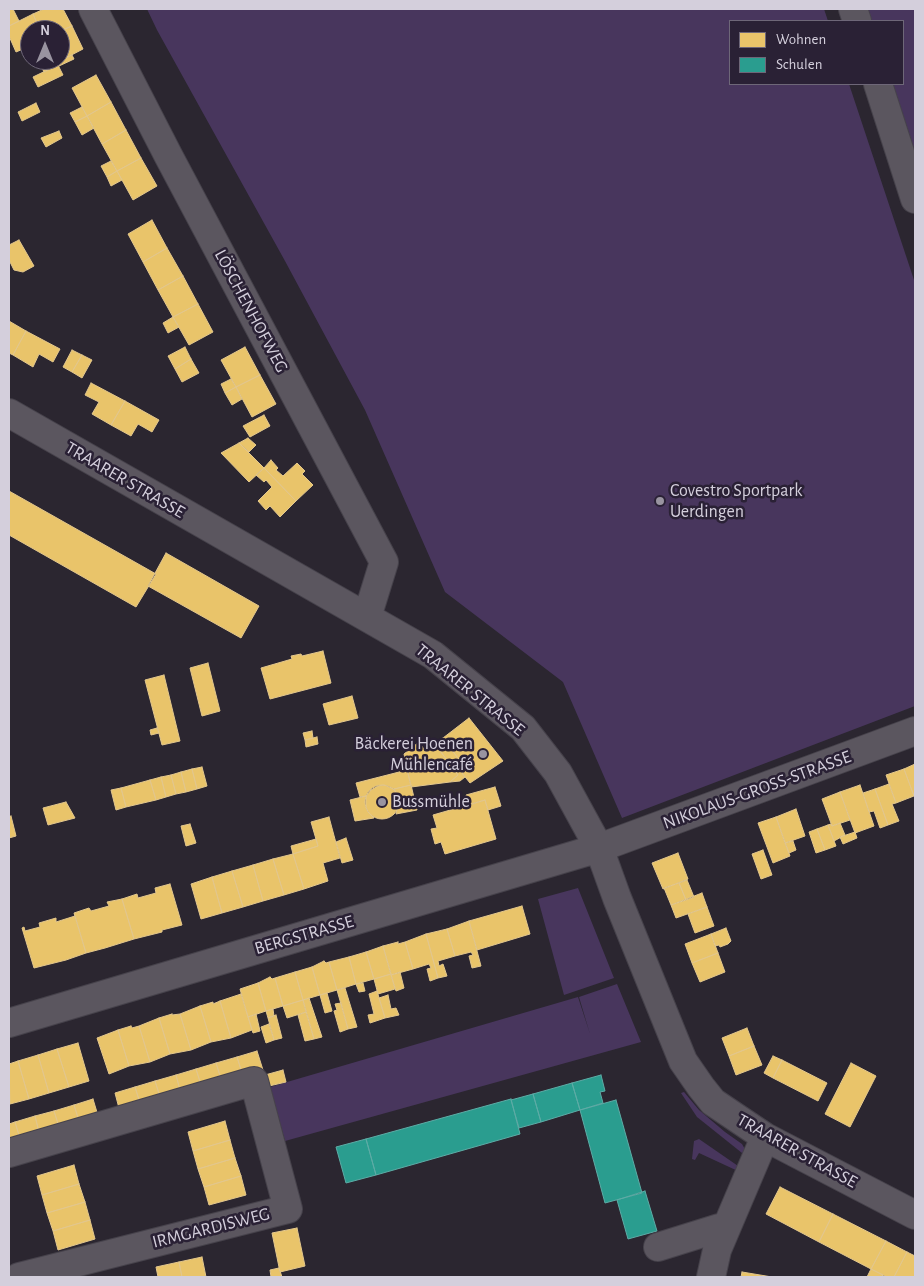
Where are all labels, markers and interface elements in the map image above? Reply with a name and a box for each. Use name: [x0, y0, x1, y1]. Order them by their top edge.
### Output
north arrow: [20, 20, 70, 70]
legend: [729, 20, 904, 85]
text: N: [40, 24, 50, 38]
text: Wohnen: [776, 32, 826, 47]
text: Schulen: [776, 57, 822, 72]
street label: LÖSCHENHOFWEG: [209, 246, 293, 376]
street label: TRAARER STRASSE: [61, 437, 189, 523]
place label: Covestro Sportpark Uerdingen: [670, 480, 802, 522]
marker: Covestro Sportpark Uerdingen: [654, 495, 666, 507]
street label: TRAARER STRASSE: [411, 639, 529, 741]
place label: Bäckerei Hoenen Mühlencafé: [355, 733, 473, 776]
street label: NIKOLAUS-GROSS-STRASSE: [660, 746, 854, 834]
marker: Bäckerei Hoenen Mühlencafé: [477, 748, 489, 760]
place label: Bussmühle: [392, 791, 470, 813]
marker: Bussmühle: [376, 796, 388, 808]
street label: BERGSTRASSE: [252, 911, 356, 959]
street label: TRAARER STRASSE: [733, 1109, 861, 1193]
street label: IRMGARDISWEG: [150, 1203, 272, 1253]

